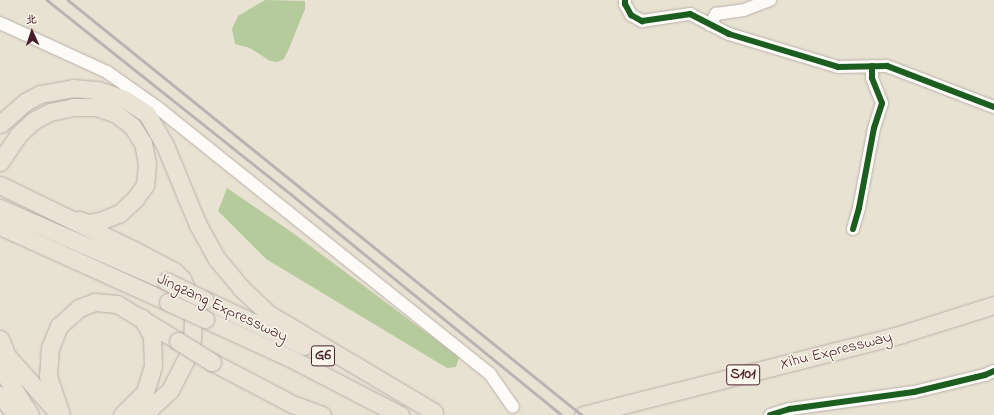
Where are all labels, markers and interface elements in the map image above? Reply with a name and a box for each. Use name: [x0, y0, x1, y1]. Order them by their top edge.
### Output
north arrow: [12, 12, 52, 52]
text: 北: [25, 12, 37, 28]
street label: Jingzang Expressway: [153, 269, 291, 347]
street label: Xihu Expressway: [778, 328, 894, 374]
road number: G6: [310, 343, 336, 369]
road number: S101: [726, 362, 760, 388]

